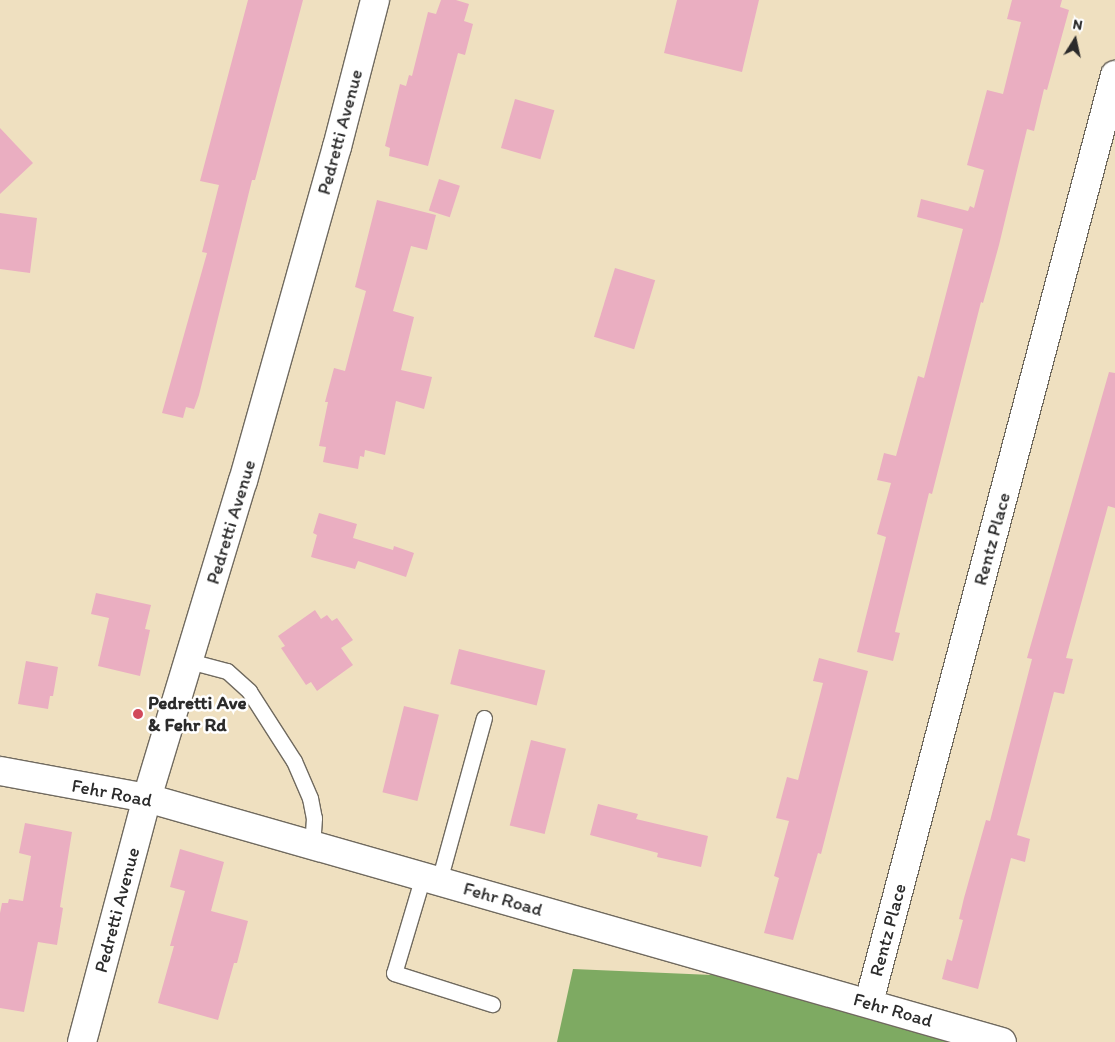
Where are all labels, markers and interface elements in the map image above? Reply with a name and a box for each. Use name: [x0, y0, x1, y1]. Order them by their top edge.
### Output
north arrow: [1050, 15, 1100, 65]
text: N: [1072, 16, 1084, 34]
street label: Pedretti Avenue: [312, 67, 368, 197]
street label: Pedretti Avenue: [201, 457, 261, 587]
street label: Rentz Place: [969, 490, 1015, 588]
place label: Pedretti Ave & Fehr Rd: [148, 692, 246, 736]
marker: Pedretti Ave & Fehr Rd: [132, 708, 144, 720]
street label: Fehr Road: [70, 774, 154, 812]
street label: Pedretti Avenue: [89, 845, 145, 975]
street label: Fehr Road: [461, 877, 545, 921]
street label: Rentz Place: [865, 881, 911, 979]
street label: Fehr Road: [851, 988, 935, 1032]

